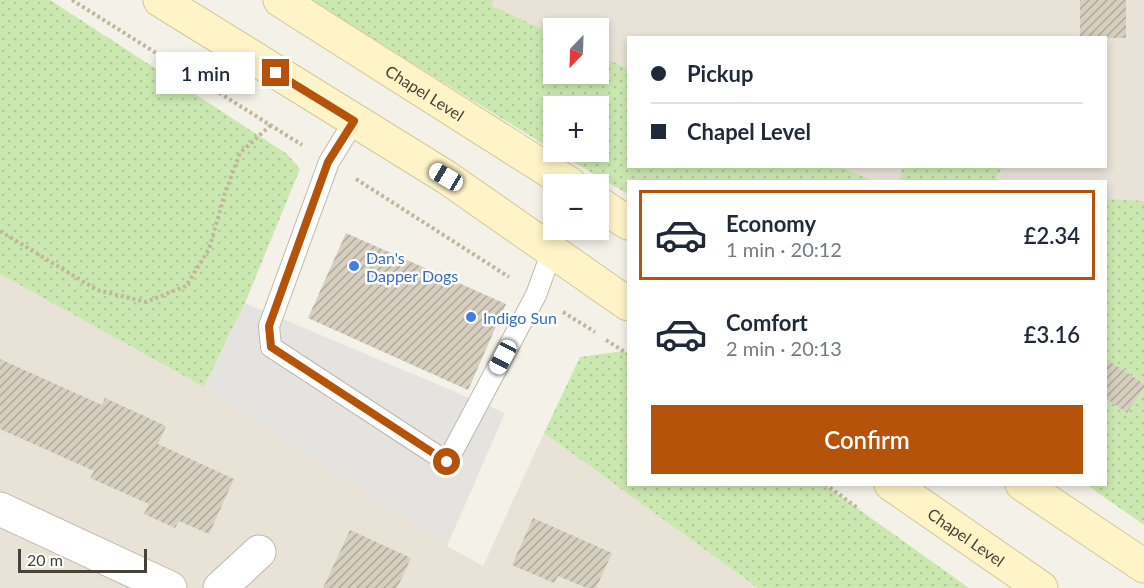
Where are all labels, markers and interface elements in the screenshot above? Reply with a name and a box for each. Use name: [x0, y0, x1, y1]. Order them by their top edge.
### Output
north arrow: [543, 18, 609, 84]
map controls: [543, 18, 609, 240]
callout: 1 min: [156, 52, 255, 94]
route end: [262, 59, 289, 86]
street label: Chapel Level: [383, 60, 468, 124]
text: Pickup: [687, 60, 753, 87]
text: 1 min: [181, 61, 230, 85]
button: +: [543, 96, 609, 162]
text: Chapel Level: [687, 118, 811, 145]
car: [426, 160, 466, 194]
button: −: [543, 174, 609, 240]
icon: car: [654, 208, 708, 262]
text: Economy: [726, 210, 816, 237]
text: £2.34: [1024, 222, 1080, 249]
text: 1 min · 20:12: [726, 237, 842, 261]
place label: Dan's Dapper Dogs: [366, 248, 458, 285]
marker: Dan's Dapper Dogs: [347, 259, 361, 273]
icon: car: [654, 307, 708, 361]
place label: Indigo Sun: [483, 308, 557, 327]
text: Comfort: [726, 309, 808, 336]
marker: Indigo Sun: [464, 310, 478, 324]
text: £3.16: [1024, 321, 1080, 348]
text: 2 min · 20:13: [726, 336, 842, 360]
car: [487, 337, 519, 377]
button: Confirm: [651, 405, 1083, 474]
route start: [433, 448, 460, 475]
street label: Chapel Level: [925, 503, 1009, 570]
scale bar: [18, 546, 147, 574]
text: 20 m: [27, 550, 63, 569]

